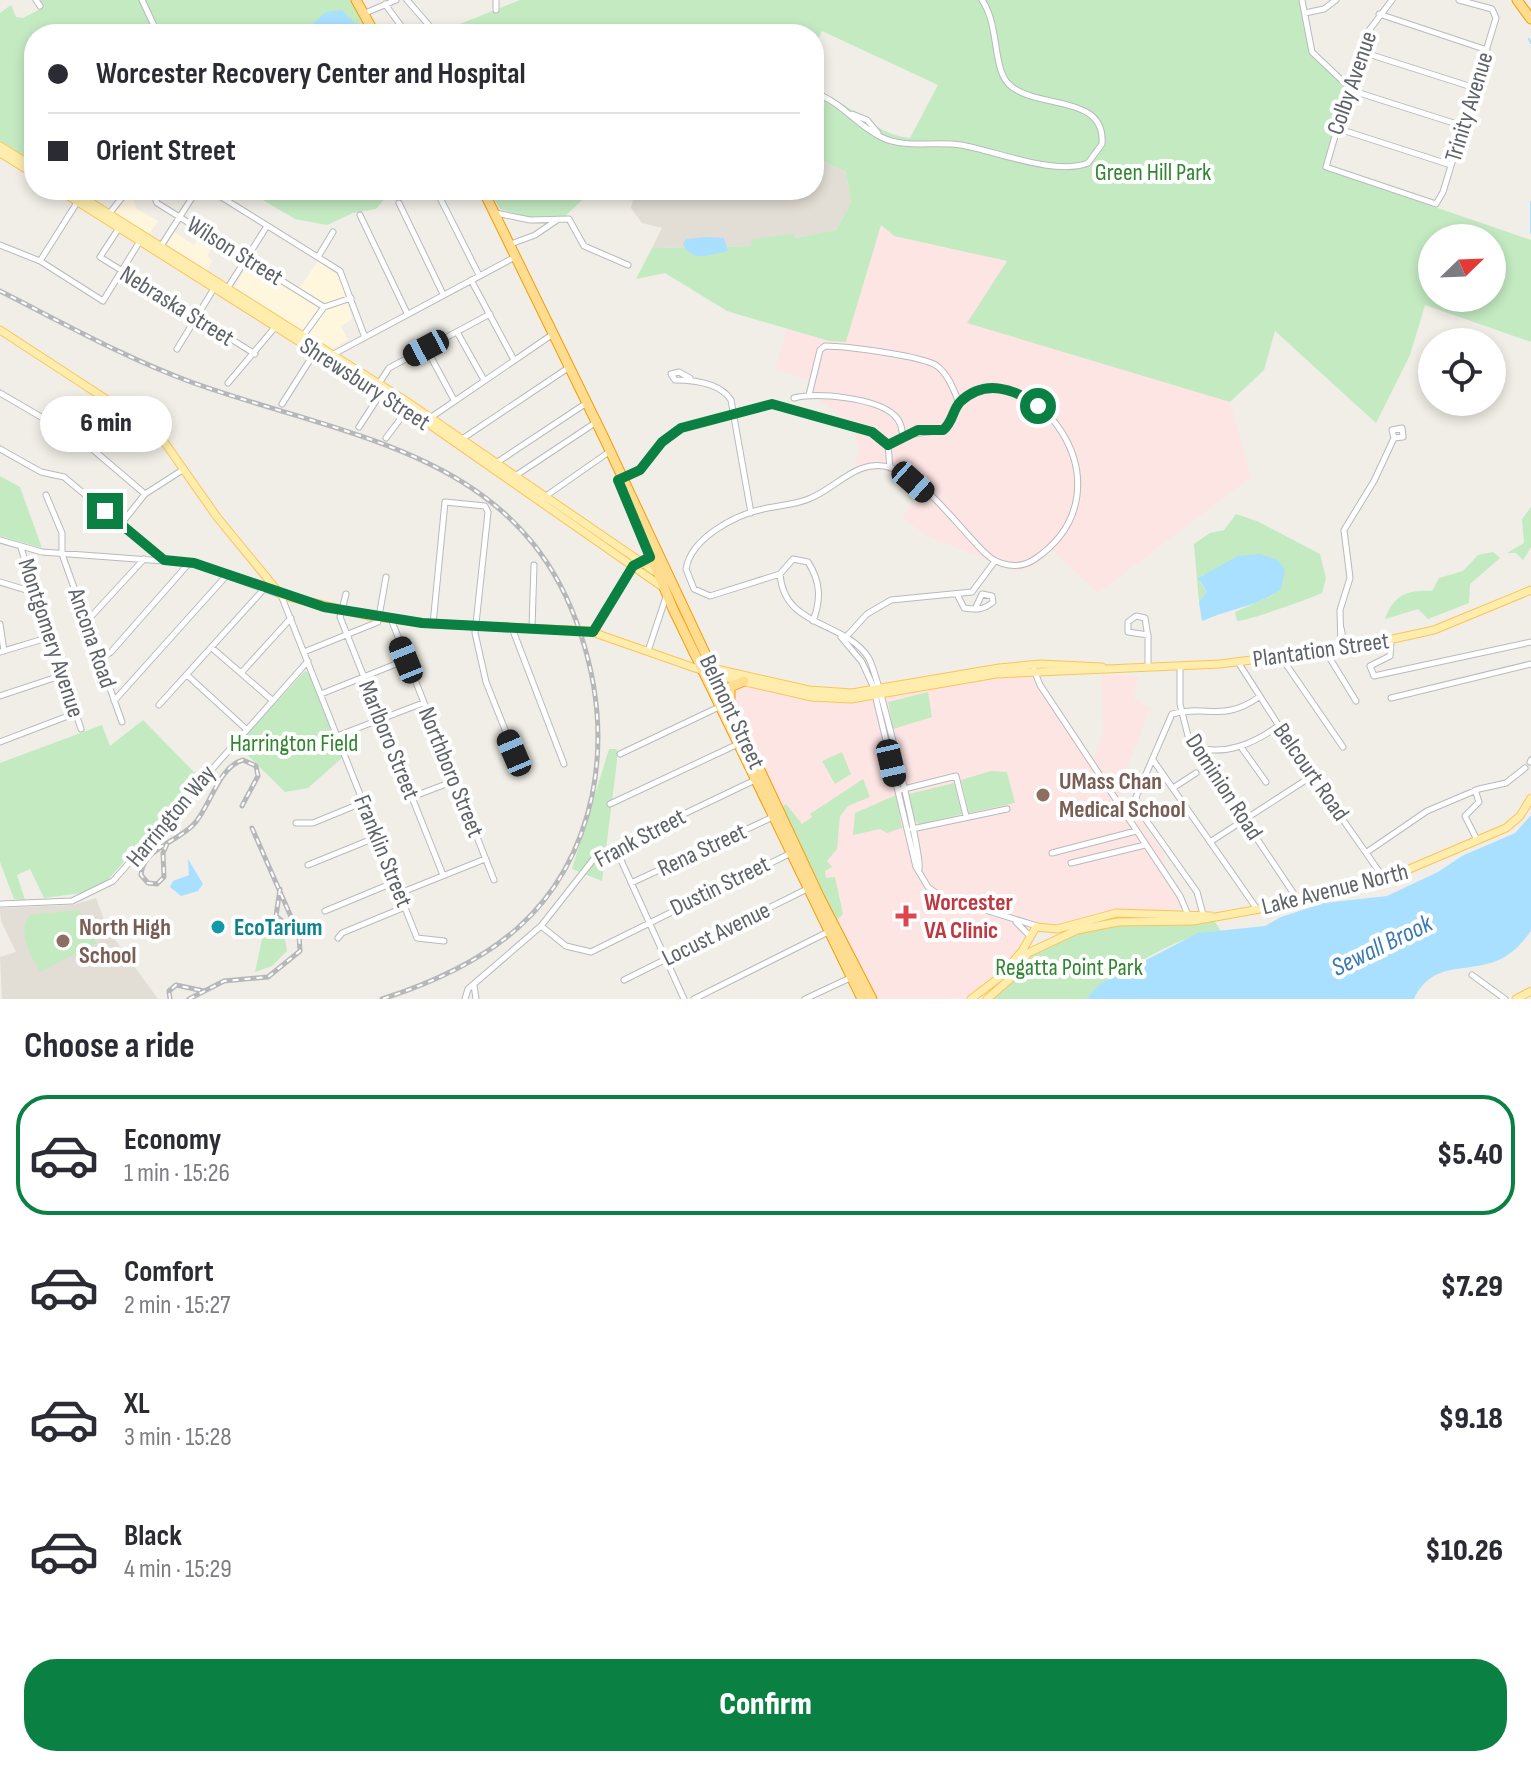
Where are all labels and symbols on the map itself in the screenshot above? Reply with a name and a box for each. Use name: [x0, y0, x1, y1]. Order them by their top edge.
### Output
street label: Colby Avenue: [1321, 28, 1383, 138]
street label: Trinity Avenue: [1439, 49, 1499, 165]
park label: Green Hill Park: [1095, 158, 1211, 187]
street label: Wilson Street: [182, 210, 288, 292]
north arrow: [1418, 224, 1506, 312]
street label: Nebraska Street: [115, 260, 239, 352]
car: [399, 326, 453, 370]
street label: Shrewsbury Street: [294, 331, 436, 437]
route start: [1020, 388, 1056, 424]
callout: 6 min: [39, 395, 171, 451]
car: [887, 457, 939, 507]
route end: [87, 493, 123, 529]
street label: Montgomery Avenue: [12, 555, 90, 721]
street label: Ancona Road: [61, 583, 123, 692]
street label: Plantation Street: [1251, 626, 1391, 674]
car: [386, 633, 426, 687]
street label: Belmont Street: [693, 650, 771, 774]
street label: Marlboro Street: [352, 676, 426, 804]
street label: Northboro Street: [412, 703, 490, 841]
street label: Belcourt Road: [1267, 718, 1355, 826]
car: [494, 726, 534, 780]
park label: Harrington Field: [230, 729, 358, 758]
street label: Dominion Road: [1179, 729, 1269, 845]
car: [874, 737, 908, 789]
street label: Harrington Way: [120, 759, 222, 873]
place label: UMass Chan Medical School: [1059, 767, 1186, 824]
marker: UMass Chan Medical School: [1034, 786, 1052, 804]
street label: Franklin Street: [347, 791, 419, 911]
street label: Frank Street: [590, 802, 690, 874]
street label: Rena Street: [653, 817, 751, 883]
street label: Dustin Street: [666, 850, 774, 922]
street label: Lake Avenue North: [1259, 857, 1411, 921]
place label: Worcester VA Clinic: [924, 888, 1013, 945]
street label: Locust Avenue: [657, 895, 775, 973]
marker: Worcester VA Clinic: [895, 905, 917, 927]
water label: Sewall Brook: [1327, 908, 1439, 984]
place label: North High School: [79, 913, 171, 970]
place label: EcoTarium: [234, 913, 322, 942]
marker: EcoTarium: [209, 918, 227, 936]
marker: North High School: [54, 932, 72, 950]
park label: Regatta Point Park: [995, 953, 1143, 982]

